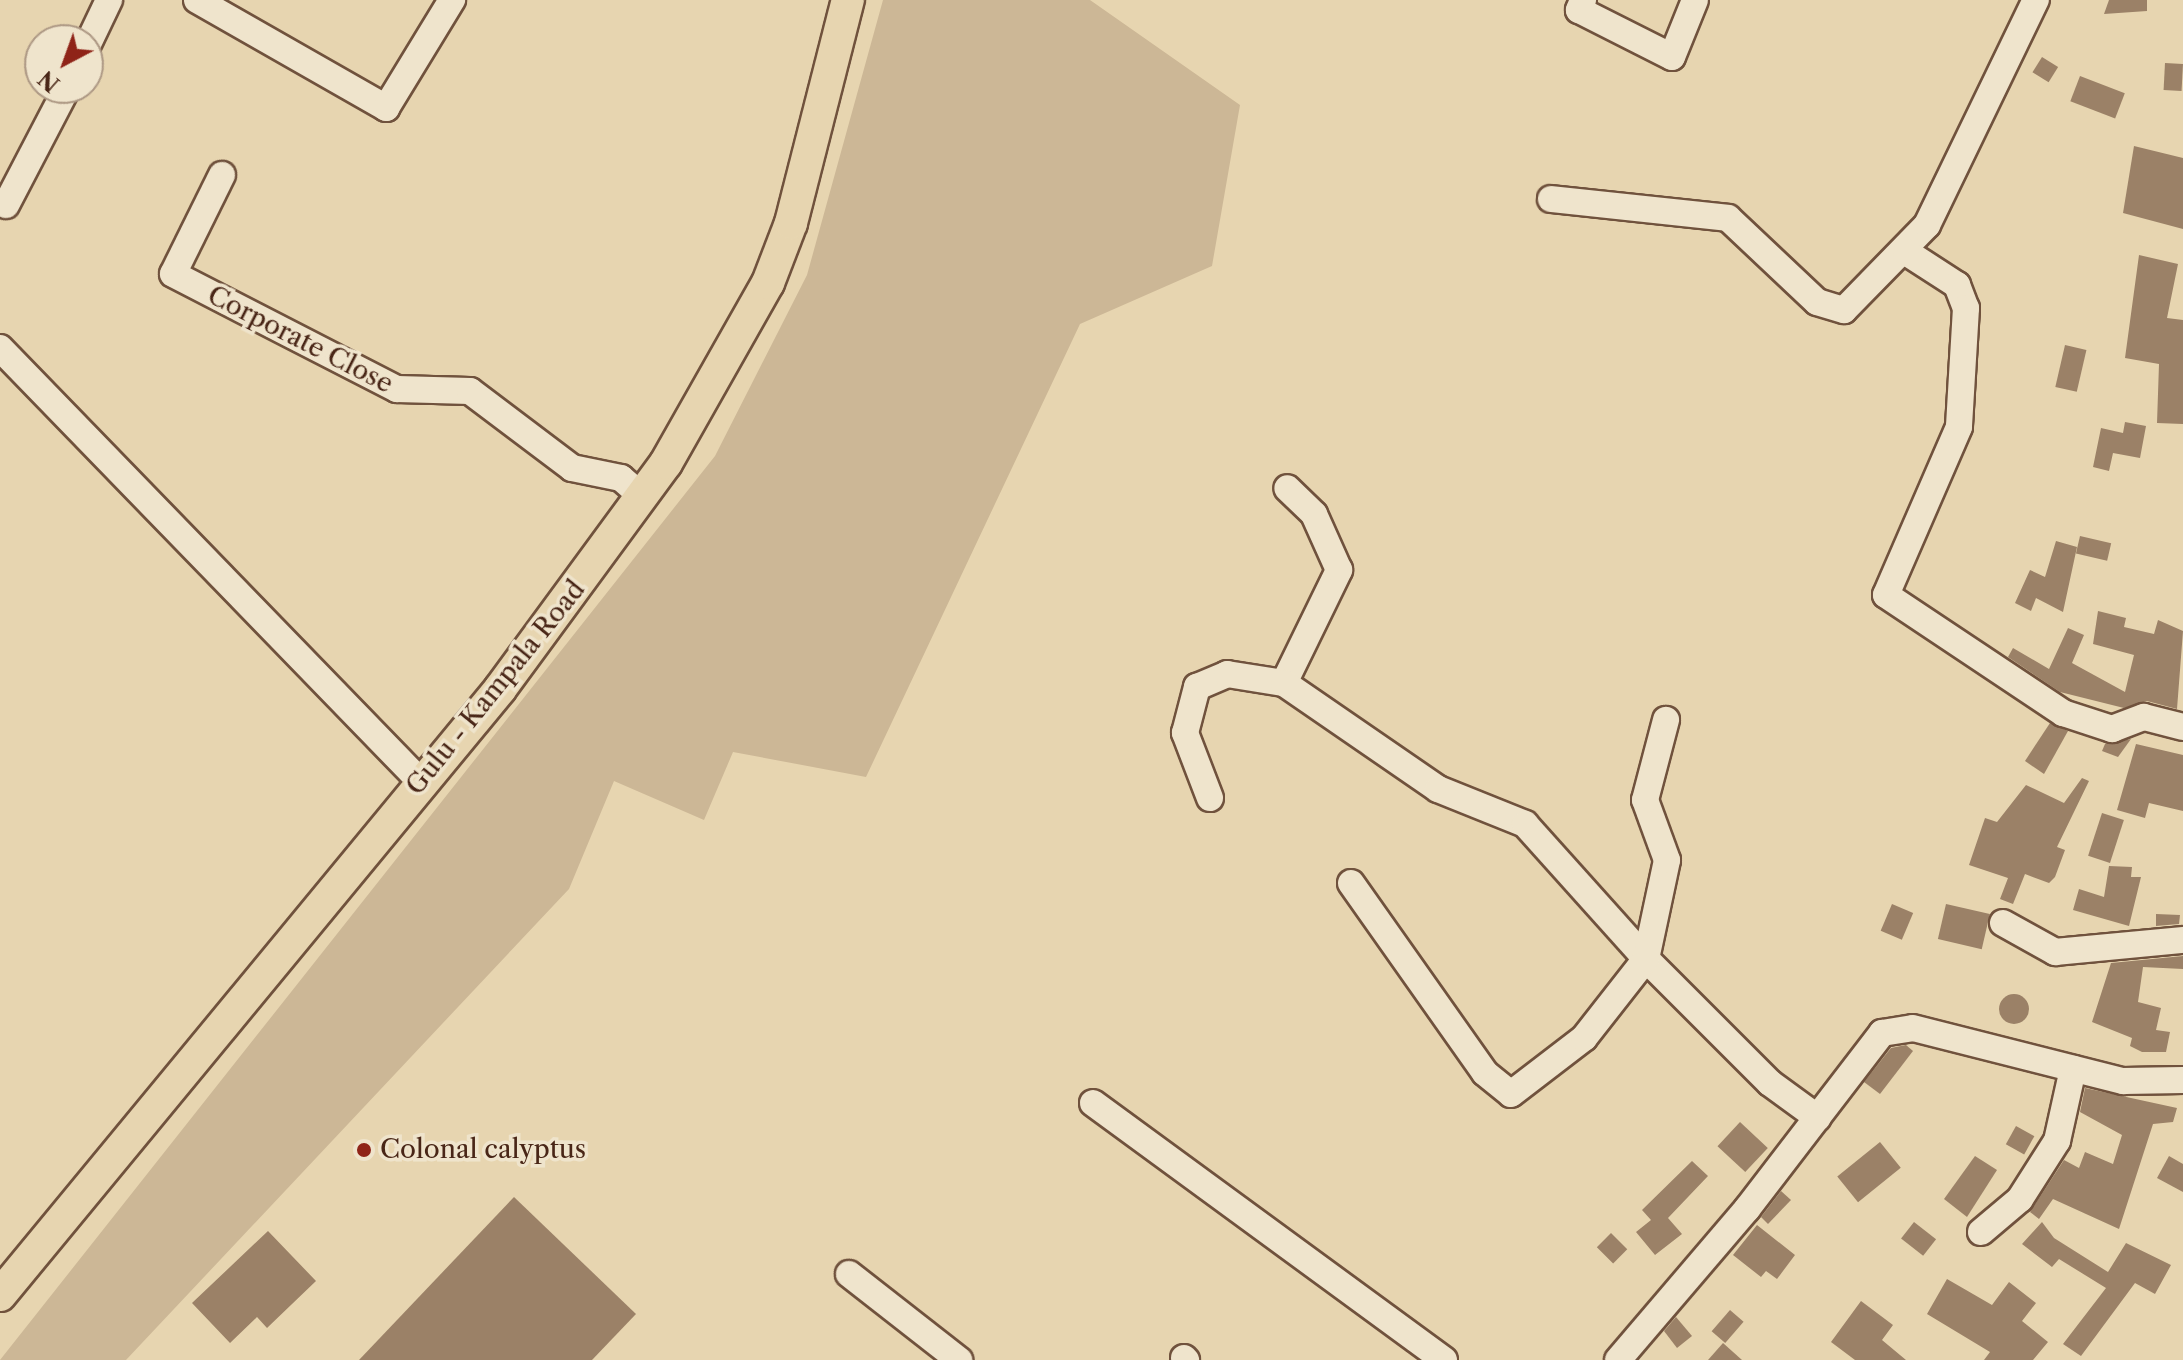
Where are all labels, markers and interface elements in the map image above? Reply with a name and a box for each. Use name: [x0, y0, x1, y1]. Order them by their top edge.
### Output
north arrow: [24, 24, 104, 104]
text: N: [33, 65, 65, 97]
street label: Corporate Close: [202, 280, 398, 400]
street label: Gulu - Kampala Road: [400, 574, 592, 802]
place label: Colonal calyptus: [380, 1134, 586, 1166]
marker: Colonal calyptus: [355, 1141, 373, 1159]

